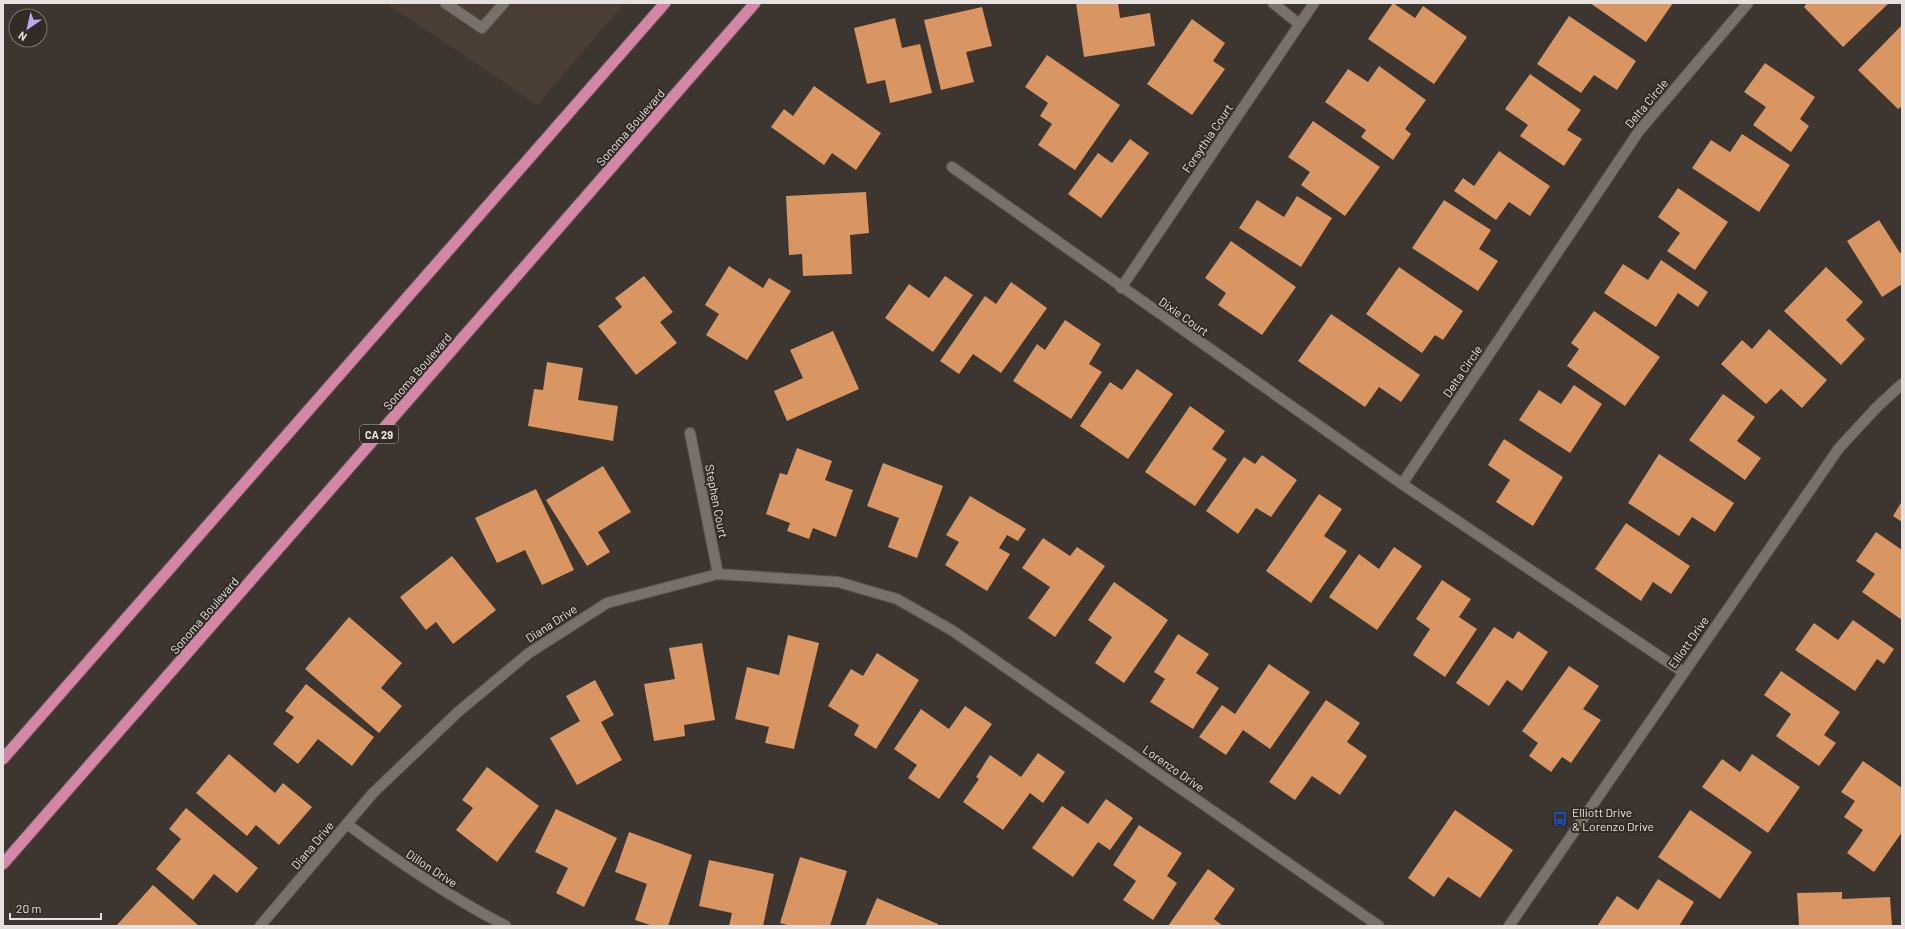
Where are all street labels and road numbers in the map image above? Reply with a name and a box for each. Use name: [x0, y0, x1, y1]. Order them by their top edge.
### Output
street label: Delta Circle: [1622, 76, 1670, 130]
street label: Sonoma Boulevard: [593, 86, 667, 168]
street label: Forsythia Court: [1179, 101, 1235, 175]
street label: Dixie Court: [1157, 294, 1211, 338]
street label: Sonoma Boulevard: [380, 330, 454, 412]
street label: Delta Circle: [1440, 342, 1484, 400]
road number: CA 29: [360, 425, 398, 443]
street label: Stephen Court: [703, 463, 731, 539]
street label: Sonoma Boulevard: [167, 574, 241, 656]
street label: Diana Drive: [523, 601, 579, 645]
street label: Elliott Drive: [1665, 613, 1711, 671]
street label: Lorenzo Drive: [1141, 742, 1207, 794]
street label: Diana Drive: [288, 818, 336, 872]
street label: Dillon Drive: [404, 846, 460, 890]

